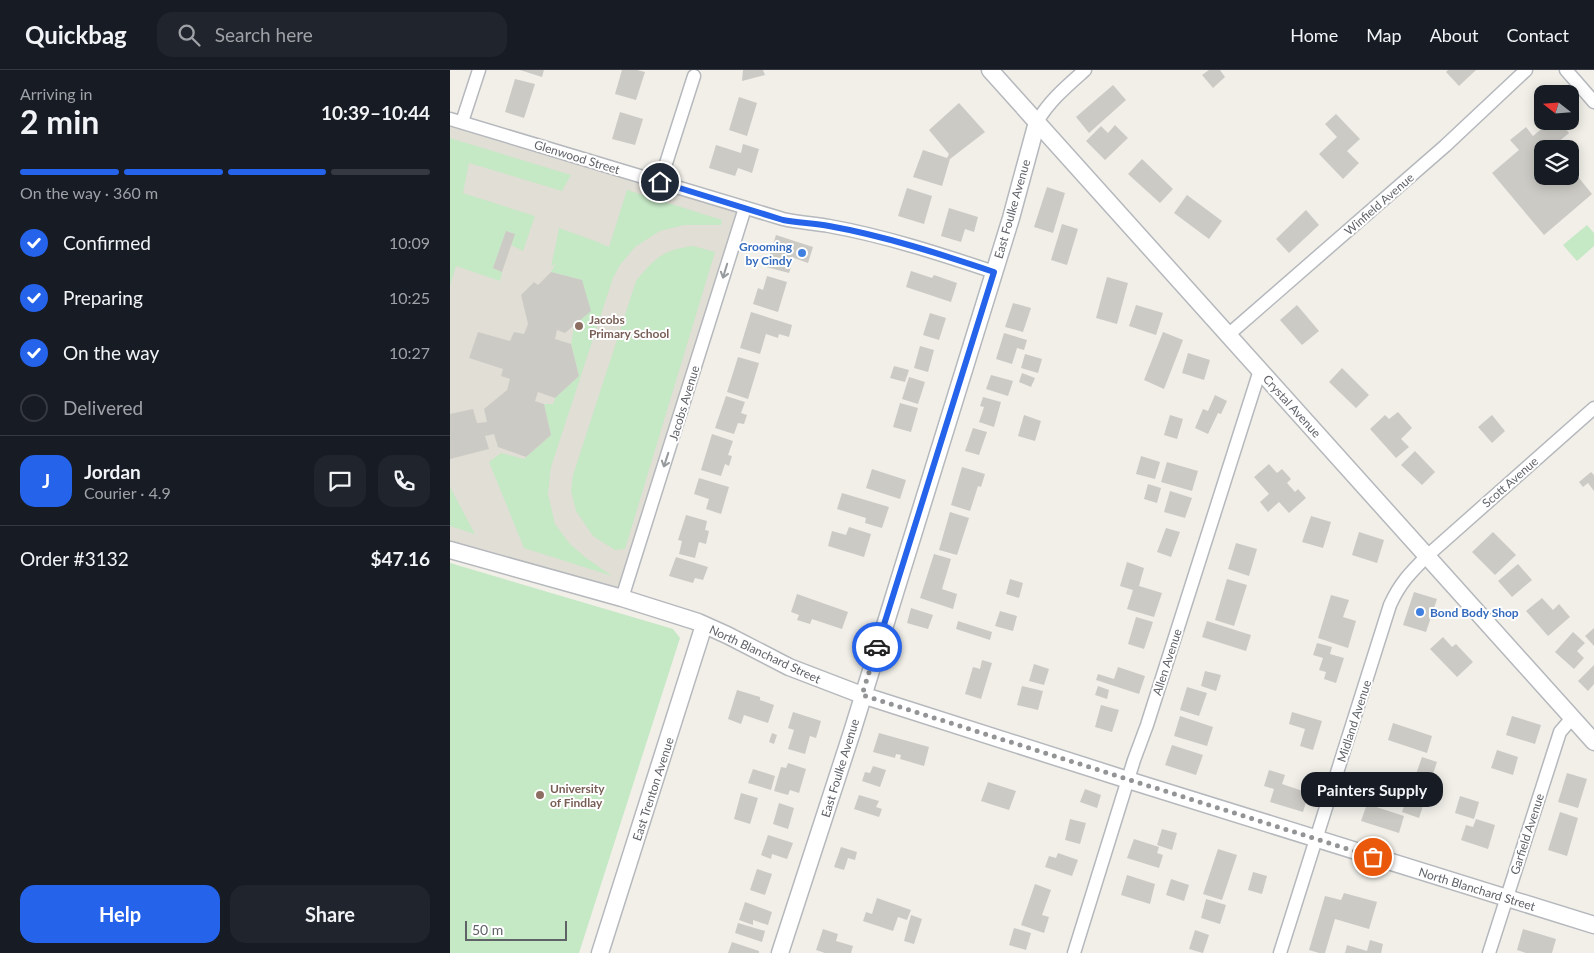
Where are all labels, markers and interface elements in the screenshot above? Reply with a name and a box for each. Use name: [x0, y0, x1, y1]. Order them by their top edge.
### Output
search box: [157, 12, 507, 57]
text: Quickbag: [25, 20, 127, 49]
icon: search: [175, 21, 203, 49]
text: Search here: [215, 23, 313, 46]
text: Home: [1290, 24, 1338, 46]
text: Map: [1366, 24, 1402, 46]
text: About: [1430, 24, 1479, 46]
text: Contact: [1507, 24, 1569, 46]
text: Arriving in: [20, 84, 93, 103]
north arrow: [1534, 85, 1579, 130]
map controls: [1534, 85, 1579, 185]
text: 10:39–10:44: [321, 101, 430, 124]
text: 2 min: [20, 102, 99, 141]
street label: Glenwood Street: [532, 137, 622, 177]
button: layers: [1534, 140, 1579, 185]
street label: East Foulke Avenue: [991, 158, 1033, 260]
pin: [639, 161, 681, 203]
icon: home: [646, 168, 674, 196]
street label: Winfield Avenue: [1341, 170, 1417, 238]
text: On the way · 360 m: [20, 183, 158, 202]
icon: check: [20, 229, 48, 257]
text: Confirmed: [63, 231, 151, 254]
text: 10:09: [389, 233, 430, 252]
place label: Grooming by Cindy: [739, 239, 793, 268]
marker: Grooming by Cindy: [796, 247, 808, 259]
one-way arrow: [720, 263, 730, 279]
icon: check: [20, 284, 48, 312]
text: Preparing: [63, 286, 143, 309]
text: 10:25: [389, 288, 430, 307]
place label: Jacobs Primary School: [589, 312, 669, 341]
marker: Jacobs Primary School: [573, 320, 585, 332]
icon: check: [20, 339, 48, 367]
text: On the way: [63, 341, 159, 364]
text: 10:27: [389, 343, 430, 362]
street label: Jacobs Avenue: [665, 364, 703, 442]
street label: Crystal Avenue: [1260, 372, 1324, 440]
text: Delivered: [63, 396, 143, 419]
one-way arrow: [661, 451, 671, 467]
street label: Scott Avenue: [1479, 454, 1541, 510]
button: chat: [314, 455, 366, 507]
button: phone: [378, 455, 430, 507]
text: Jordan: [84, 460, 141, 483]
text: J: [42, 469, 50, 492]
text: Courier · 4.9: [84, 483, 171, 502]
text: Order #3132: [20, 547, 129, 570]
text: $47.16: [370, 547, 430, 570]
place label: Bond Body Shop: [1430, 605, 1519, 620]
marker: Bond Body Shop: [1414, 606, 1426, 618]
street label: North Blanchard Street: [707, 622, 824, 687]
courier: [852, 622, 902, 672]
street label: Allen Avenue: [1149, 627, 1185, 697]
icon: car: [863, 633, 891, 661]
street label: Midland Avenue: [1334, 678, 1374, 764]
street label: East Foulke Avenue: [818, 717, 862, 819]
street label: East Trenton Avenue: [629, 735, 677, 843]
callout: Painters Supply: [1302, 772, 1444, 807]
text: Painters Supply: [1317, 780, 1427, 799]
place label: University of Findlay: [550, 781, 605, 810]
marker: University of Findlay: [534, 789, 546, 801]
street label: Garfield Avenue: [1507, 792, 1547, 876]
pin: [1352, 836, 1394, 878]
icon: bag: [1359, 843, 1387, 871]
street label: North Blanchard Street: [1417, 864, 1538, 914]
button: Help: [20, 885, 220, 943]
button: Share: [230, 885, 430, 943]
scale bar: [465, 918, 568, 941]
text: 50 m: [472, 921, 503, 938]

